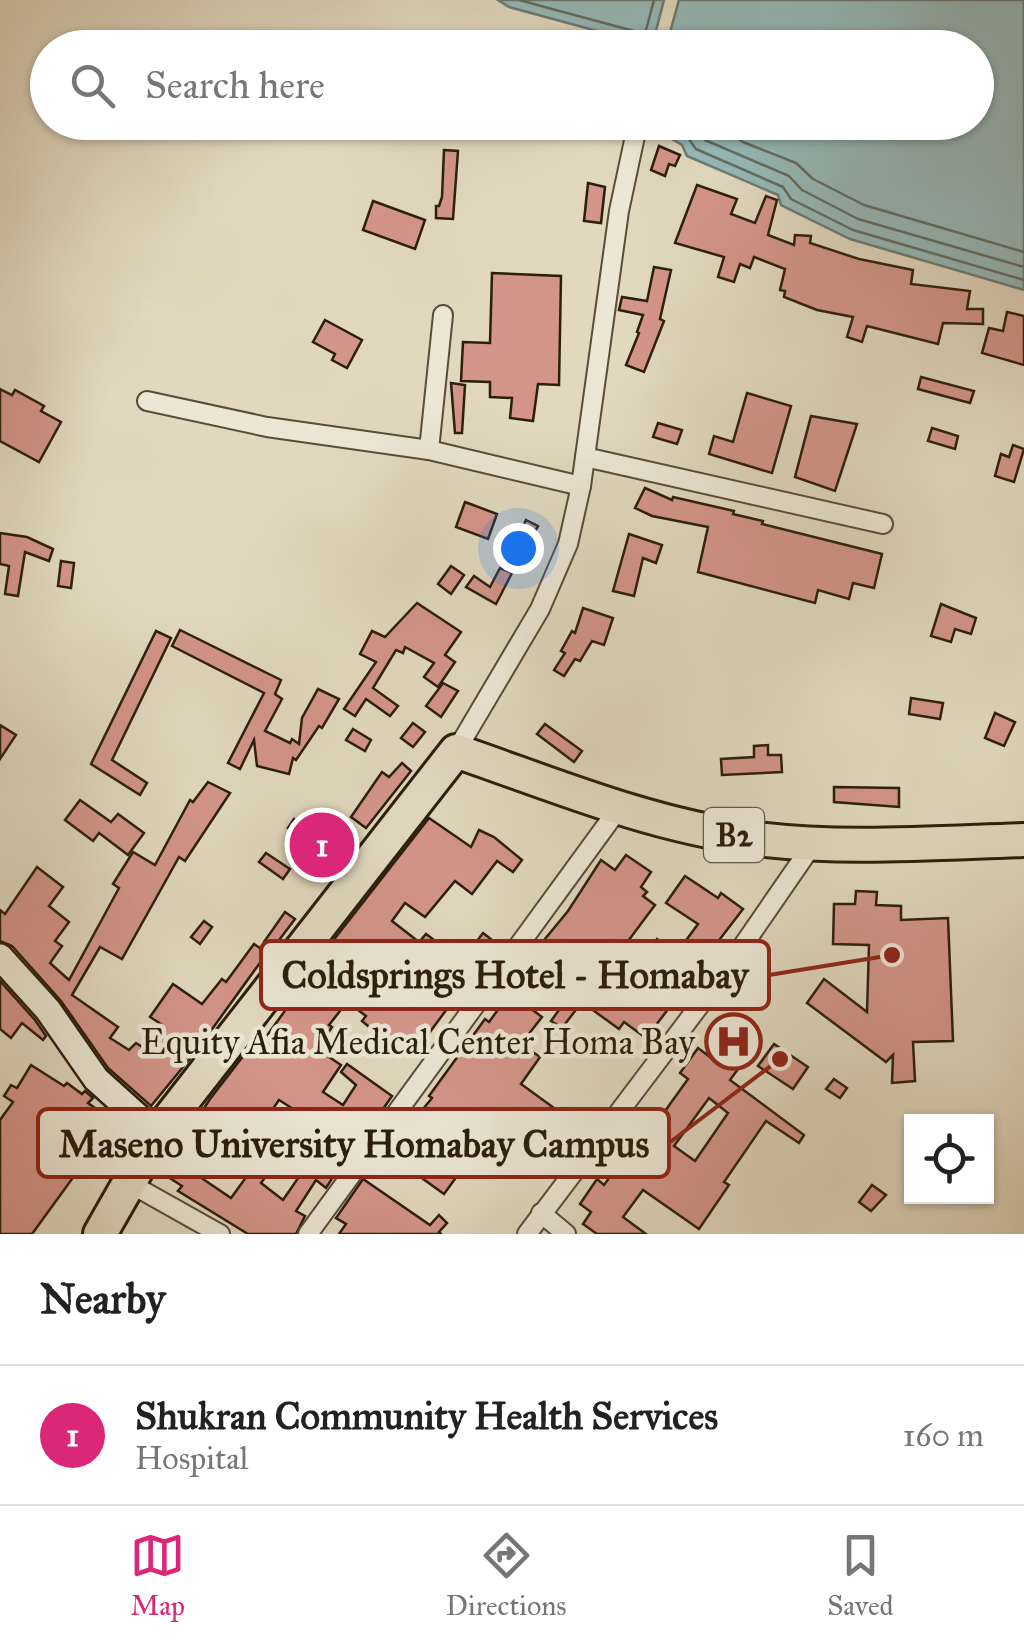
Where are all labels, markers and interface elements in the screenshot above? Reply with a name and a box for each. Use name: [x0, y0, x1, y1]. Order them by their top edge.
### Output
search box: [30, 30, 994, 140]
icon: search: [65, 58, 120, 113]
text: Search here: [145, 62, 325, 108]
your location: [493, 523, 544, 574]
pin: 1: [290, 808, 354, 882]
road number: B2: [704, 808, 764, 862]
callout: Coldsprings Hotel - Homabay: [261, 941, 769, 1009]
text: Coldsprings Hotel - Homabay: [281, 952, 750, 998]
hospital icon: Equity Afia Medical Center Homa Bay: [704, 1012, 764, 1072]
place label: Equity Afia Medical Center Homa Bay: [141, 1021, 696, 1064]
callout: Maseno University Homabay Campus: [38, 1109, 669, 1177]
map controls: [904, 1114, 994, 1204]
button: locate: [904, 1114, 994, 1204]
text: Maseno University Homabay Campus: [59, 1121, 650, 1167]
text: Nearby: [40, 1273, 165, 1325]
text: Shukran Community Health Services: [135, 1393, 718, 1439]
text: 1: [66, 1416, 79, 1455]
text: 160 m: [903, 1416, 984, 1455]
text: Hospital: [135, 1439, 248, 1478]
tab: Map: [130, 1528, 185, 1623]
tab: Directions: [446, 1528, 567, 1623]
tab: Saved: [827, 1528, 894, 1623]

